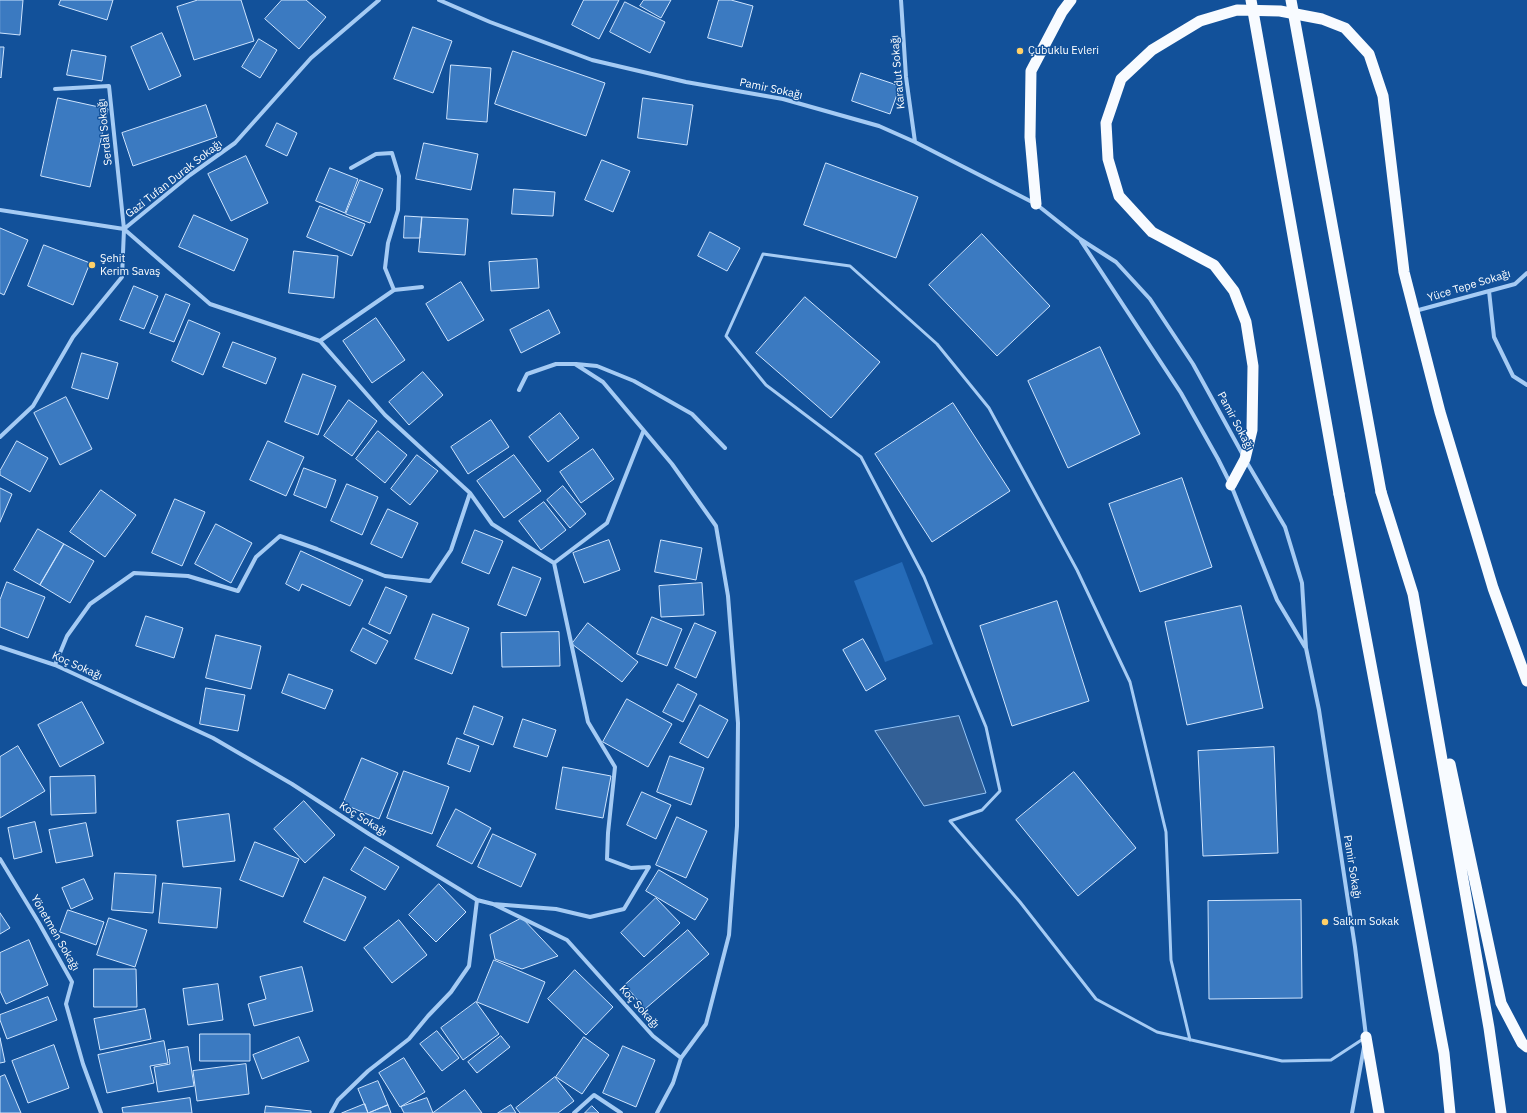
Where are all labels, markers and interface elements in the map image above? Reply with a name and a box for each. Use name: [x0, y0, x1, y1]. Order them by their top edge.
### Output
street label: Karadut Sokağı: [888, 34, 908, 110]
place label: Çubuklu Evleri: [1028, 44, 1099, 58]
marker: Çubuklu Evleri: [1015, 46, 1025, 56]
street label: Pamir Sokağı: [738, 76, 804, 102]
street label: Serdal Sokağı: [95, 98, 115, 166]
street label: Gazi Tufan Durak Sokağı: [123, 137, 225, 221]
place label: Şehit Kerim Savaş: [100, 252, 160, 278]
marker: Şehit Kerim Savaş: [87, 260, 97, 270]
street label: Yüce Tepe Sokağı: [1426, 267, 1512, 305]
street label: Pamir Sokağı: [1214, 390, 1256, 452]
street label: Koç Sokağı: [50, 649, 104, 683]
street label: Koç Sokağı: [337, 799, 389, 839]
street label: Pamir Sokağı: [1340, 834, 1364, 900]
street label: Yönetmen Sokağı: [28, 893, 82, 973]
place label: Salkım Sokak: [1333, 915, 1399, 929]
marker: Salkım Sokak: [1320, 917, 1330, 927]
street label: Koç Sokağı: [616, 983, 662, 1031]

